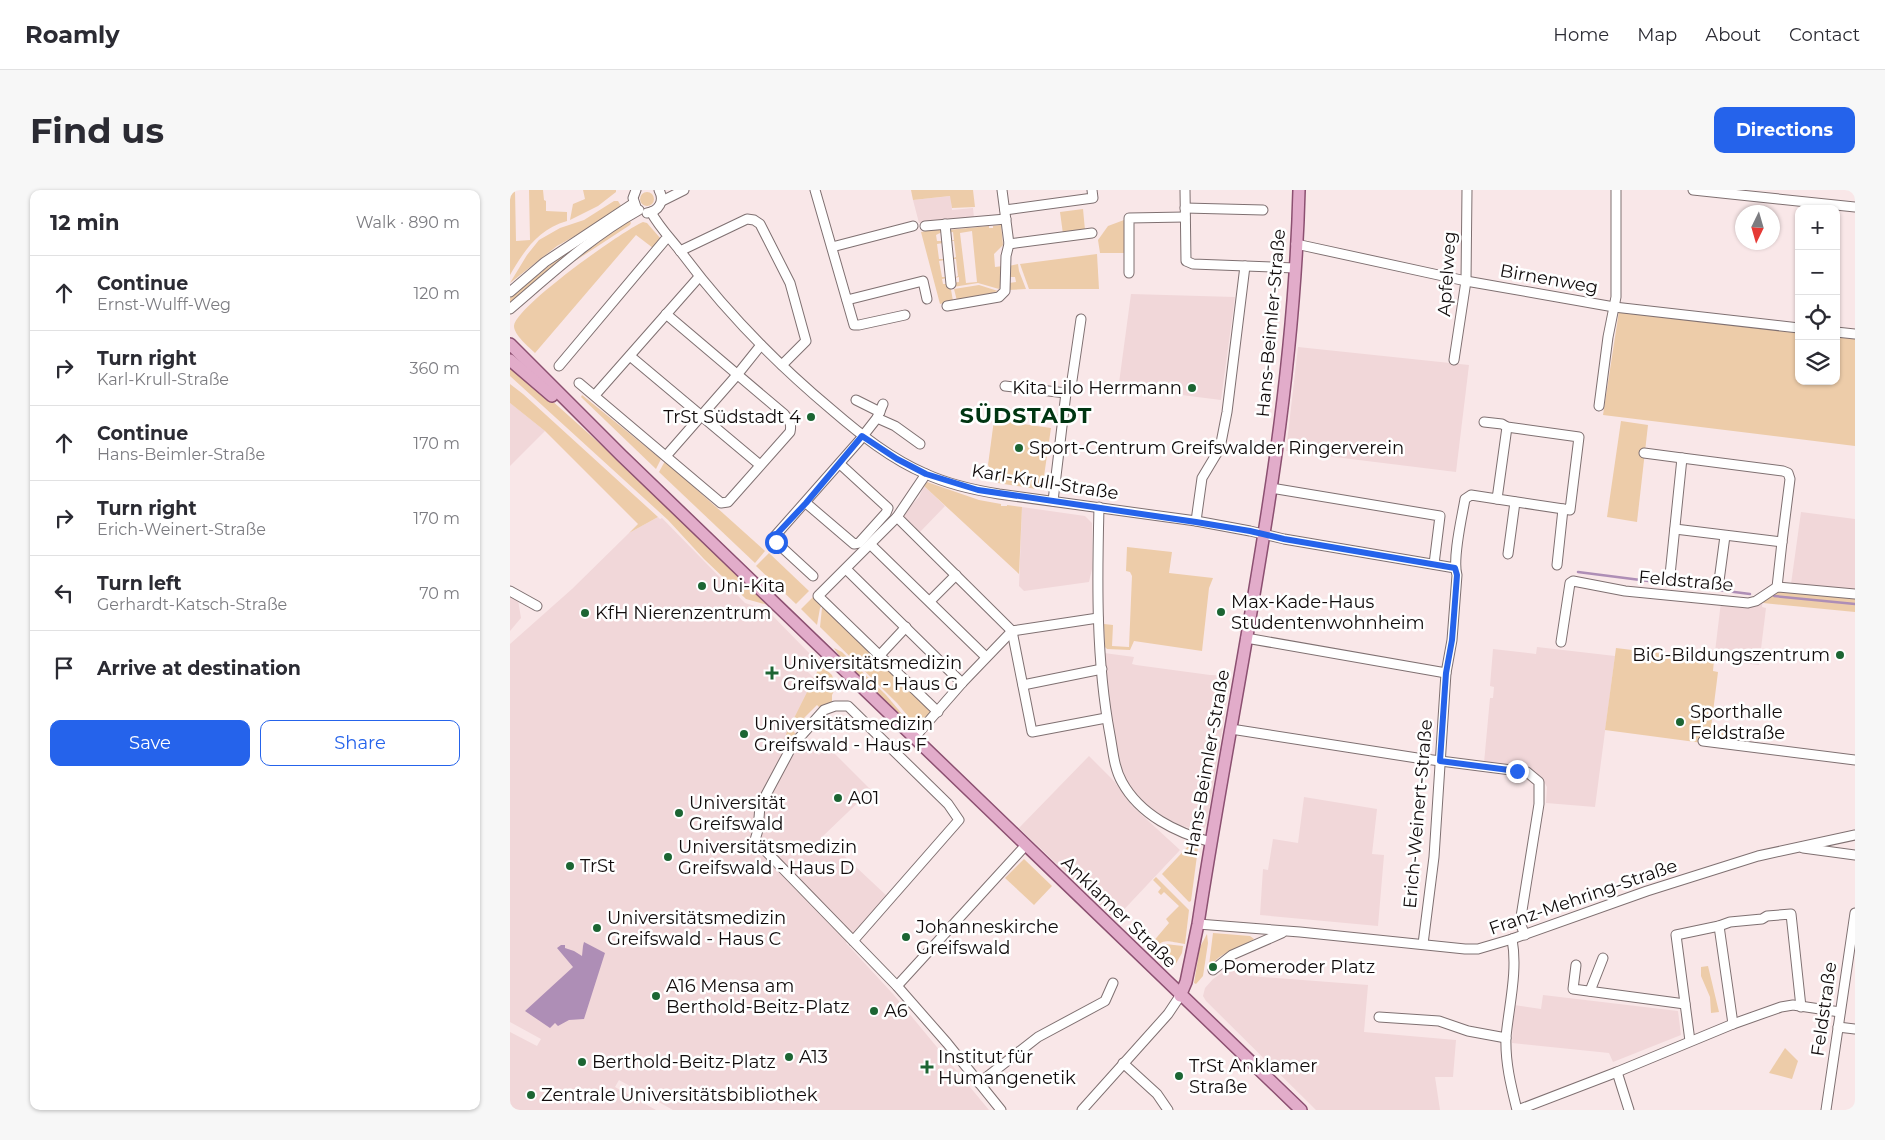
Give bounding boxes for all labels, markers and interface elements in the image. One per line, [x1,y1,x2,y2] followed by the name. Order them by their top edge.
[25,20,120,49] text: Roamly
[1553,24,1609,46] text: Home
[1637,24,1677,46] text: Map
[1705,24,1761,46] text: About
[1789,24,1860,46] text: Contact
[1714,107,1855,153] button: Directions
[30,109,164,152] text: Find us
[1735,205,1780,250] north arrow
[1795,205,1840,385] map controls
[1795,205,1840,250] button: +
[50,210,119,235] text: 12 min
[356,213,460,232] text: Walk · 890 m
[1252,228,1290,418] street label: Hans-Beimler-Straße
[1433,231,1461,317] street label: Apfelweg
[1795,250,1840,295] button: −
[1498,260,1600,298] street label: Birnenweg
[97,272,188,295] text: Continue
[50,279,78,307] icon: ahead
[413,284,460,303] text: 120 m
[97,295,231,314] text: Ernst-Wulff-Weg
[1795,295,1840,340] button: locate
[1795,340,1840,385] button: layers
[97,347,197,370] text: Turn right
[50,354,78,382] icon: right
[409,359,460,378] text: 360 m
[97,370,229,389] text: Karl-Krull-Straße
[1012,377,1182,399] place label: Kita Lilo Herrmann
[1186,382,1198,394] marker: Kita Lilo Herrmann
[960,402,1092,429] district label: SÜDSTADT
[663,406,801,428] place label: TrSt Südstadt 4
[805,411,817,423] marker: TrSt Südstadt 4
[97,422,188,445] text: Continue
[50,429,78,457] icon: ahead
[413,434,460,453] text: 170 m
[1029,437,1404,459] place label: Sport-Centrum Greifswalder Ringerverein
[1013,442,1025,454] marker: Sport-Centrum Greifswalder Ringerverein
[97,445,265,464] text: Hans-Beimler-Straße
[970,460,1120,505] street label: Karl-Krull-Straße
[97,497,197,520] text: Turn right
[50,504,78,532] icon: right
[413,509,460,528] text: 170 m
[97,520,266,539] text: Erich-Weinert-Straße
[765,531,788,554] route start
[1638,566,1734,596] street label: Feldstraße
[97,572,182,595] text: Turn left
[712,575,785,597] place label: Uni-Kita
[50,579,78,607] icon: left
[696,580,708,592] marker: Uni-Kita
[419,584,460,603] text: 70 m
[1231,591,1425,634] place label: Max-Kade-Haus Studentenwohnheim
[97,595,287,614] text: Gerhardt-Katsch-Straße
[595,602,771,624] place label: KfH Nierenzentrum
[1215,606,1227,618] marker: Max-Kade-Haus Studentenwohnheim
[579,607,591,619] marker: KfH Nierenzentrum
[1632,644,1830,666] place label: BiG-Bildungszentrum
[1834,649,1846,661] marker: BiG-Bildungszentrum
[783,652,962,695] place label: Universitätsmedizin Greifswald - Haus G
[50,654,78,682] icon: arrive
[97,657,301,680] text: Arrive at destination
[765,666,779,680] marker: Universitätsmedizin Greifswald - Haus G
[1180,668,1234,858] street label: Hans-Beimler-Straße
[1690,701,1785,744] place label: Sporthalle Feldstraße
[754,713,933,756] place label: Universitätsmedizin Greifswald - Haus F
[1674,716,1686,728] marker: Sporthalle Feldstraße
[1399,718,1437,910] street label: Erich-Weinert-Straße
[50,720,250,766] button: Save
[260,720,460,766] button: Share
[738,728,750,740] marker: Universitätsmedizin Greifswald - Haus F
[1506,760,1529,783] route end
[848,787,879,809] place label: A01
[689,792,786,835] place label: Universität Greifswald
[832,792,844,804] marker: A01
[673,807,685,819] marker: Universität Greifswald
[678,836,857,879] place label: Universitätsmedizin Greifswald - Haus D
[662,851,674,863] marker: Universitätsmedizin Greifswald - Haus D
[1057,851,1181,973] street label: Anklamer Straße
[1486,854,1680,940] street label: Franz-Mehring-Straße
[580,855,615,877] place label: TrSt
[564,860,576,872] marker: TrSt
[607,907,786,950] place label: Universitätsmedizin Greifswald - Haus C
[915,916,1059,959] place label: Johanneskirche Greifswald
[591,922,603,934] marker: Universitätsmedizin Greifswald - Haus C
[900,931,912,943] marker: Johanneskirche Greifswald
[1223,956,1375,978] place label: Pomeroder Platz
[1806,960,1842,1058] street label: Feldstraße
[1207,961,1219,973] marker: Pomeroder Platz
[666,975,850,1018] place label: A16 Mensa am Berthold-Beitz-Platz
[650,990,662,1002] marker: A16 Mensa am Berthold-Beitz-Platz
[884,1000,908,1022] place label: A6
[868,1005,880,1017] marker: A6
[799,1046,828,1068] place label: A13
[938,1046,1076,1089] place label: Institut für Humangenetik
[592,1051,776,1073] place label: Berthold-Beitz-Platz
[783,1051,795,1063] marker: A13
[1189,1055,1318,1098] place label: TrSt Anklamer Straße
[576,1056,588,1068] marker: Berthold-Beitz-Platz
[920,1060,934,1074] marker: Institut für Humangenetik
[1173,1070,1185,1082] marker: TrSt Anklamer Straße
[541,1084,818,1106] place label: Zentrale Universitätsbibliothek
[525,1089,537,1101] marker: Zentrale Universitätsbibliothek

